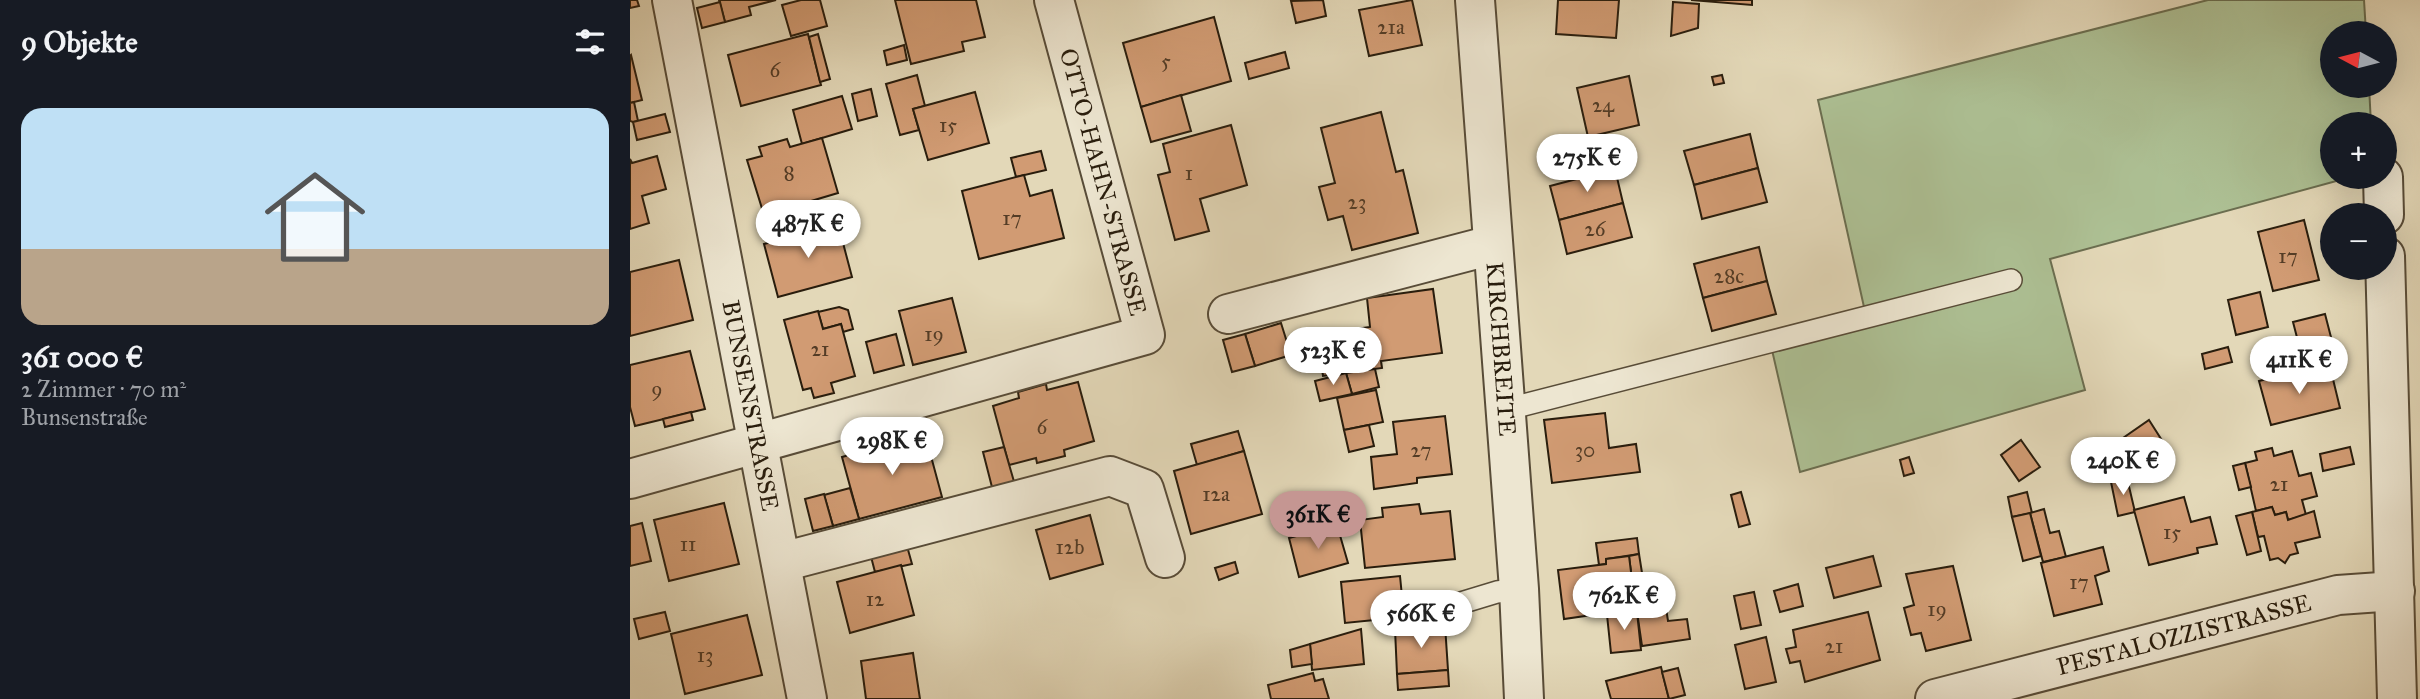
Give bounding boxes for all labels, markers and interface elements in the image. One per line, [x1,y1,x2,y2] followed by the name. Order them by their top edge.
[1377,14,1405,40] house number: 21a
[2320,21,2398,98] north arrow
[2320,21,2397,280] map controls
[571,23,609,61] icon: filters
[21,24,138,60] text: 9 Objekte
[1053,45,1153,319] street label: OTTO-HAHN-STRASSE
[1161,48,1171,74] house number: 5
[770,57,782,83] house number: 6
[1592,92,1615,118] house number: 24
[939,112,957,138] house number: 15
[2320,112,2397,189] button: +
[1530,134,1644,194] pin: 275K €
[1553,143,1621,171] text: 275K €
[252,154,378,280] icon: home
[783,160,795,186] house number: 8
[1185,160,1193,186] house number: 1
[1348,189,1366,215] house number: 23
[751,201,865,260] pin: 487K €
[2320,203,2397,280] button: −
[1002,205,1022,231] house number: 17
[772,209,844,237] text: 487K €
[1584,216,1607,242] house number: 26
[2278,243,2298,269] house number: 17
[1480,261,1523,437] street label: KIRCHBREITE
[1714,263,1744,289] house number: 28c
[715,298,785,513] street label: BUNSENSTRASSE
[924,321,944,347] house number: 19
[1276,328,1390,387] pin: 523K €
[811,336,829,362] house number: 21
[1300,336,1366,364] text: 523K €
[2242,336,2356,396] pin: 411K €
[21,339,144,375] text: 361 000 €
[2266,345,2332,373] text: 411K €
[21,375,186,403] text: 2 Zimmer · 70 m²
[651,376,663,402] house number: 9
[21,403,148,431] text: Bunsenstraße
[1037,414,1049,440] house number: 6
[835,418,949,477] pin: 298K €
[856,426,928,454] text: 298K €
[1411,437,1432,463] house number: 27
[1575,437,1595,463] house number: 30
[2066,438,2180,497] pin: 240K €
[2087,446,2159,474] text: 240K €
[2270,471,2288,497] house number: 21
[1202,481,1230,507] house number: 12a
[1261,491,1375,551] pin: 361K €
[1285,500,1351,528] text: 361K €
[2163,519,2181,545] house number: 15
[680,531,696,557] house number: 11
[1056,534,1084,560] house number: 12b
[2069,569,2089,595] house number: 17
[1567,572,1681,632] pin: 762K €
[1589,581,1659,609] text: 762K €
[866,586,885,612] house number: 12
[2054,588,2314,682] street label: PESTALOZZISTRASSE
[1364,590,1478,650] pin: 566K €
[1927,596,1947,622] house number: 19
[1386,599,1456,627] text: 566K €
[1825,633,1843,659] house number: 21
[697,642,713,668] house number: 13

